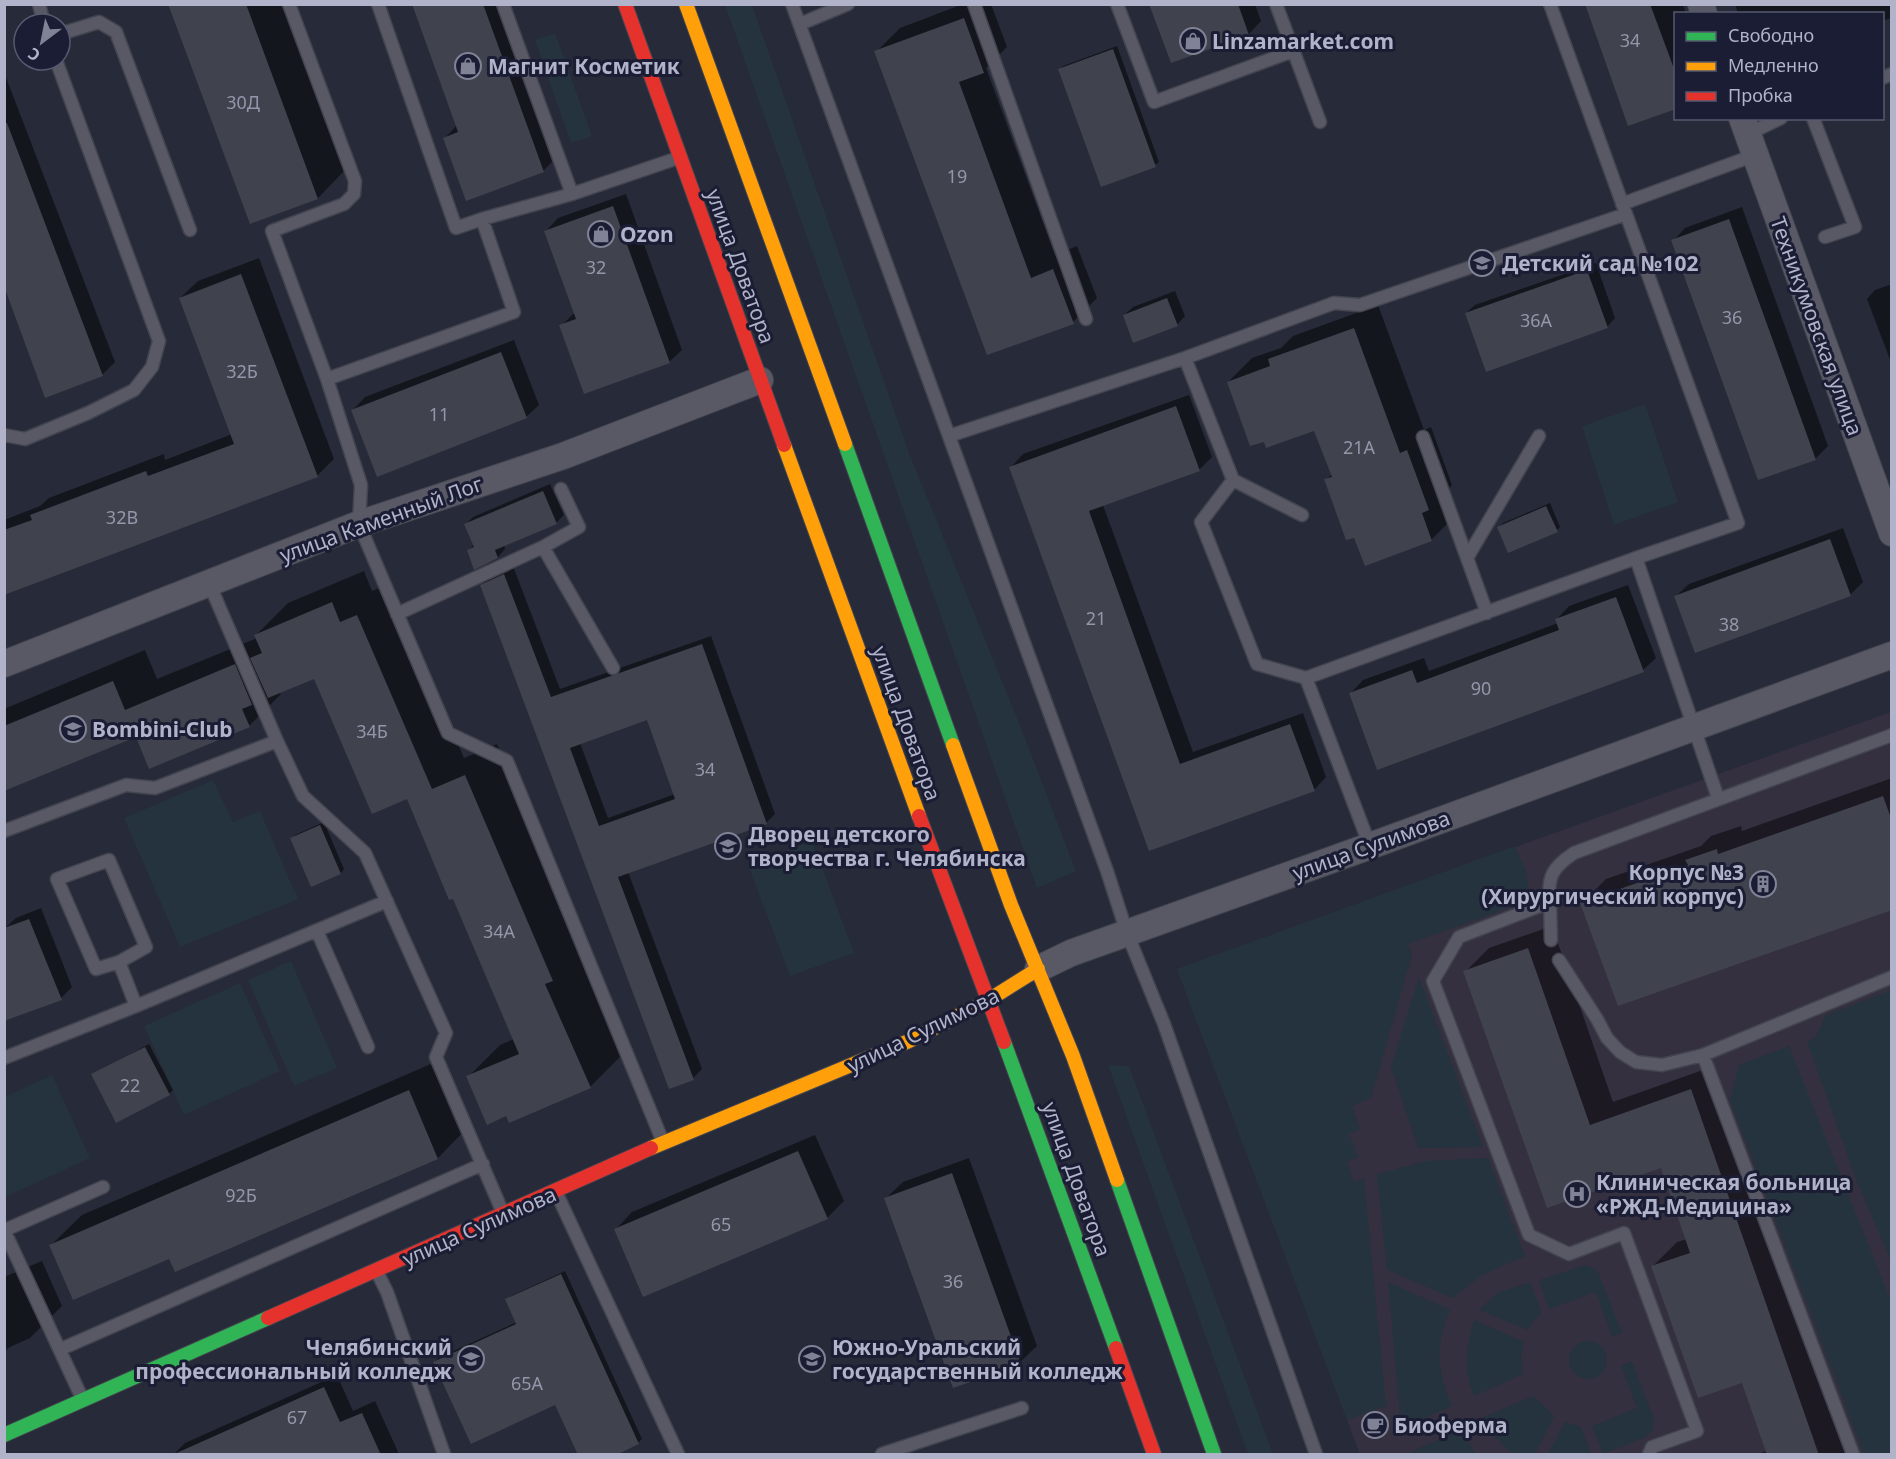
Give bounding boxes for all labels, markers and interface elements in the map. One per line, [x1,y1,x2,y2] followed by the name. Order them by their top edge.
[12,12,72,72] north arrow
[1674,12,1884,120] legend
[1728,23,1814,47] text: Свободно
[1178,26,1208,56] shop icon: Linzamarket.com
[1212,27,1394,55] place label: Linzamarket.com
[1620,28,1640,52] house number: 34
[24,43,44,67] text: С
[453,51,483,81] shop icon: Магнит Косметик
[488,52,680,80] place label: Магнит Косметик
[1728,53,1819,77] text: Медленно
[1728,83,1793,107] text: Пробка
[226,90,260,114] house number: 30Д
[947,164,967,188] house number: 19
[700,185,782,347] street label: улица Доватора
[1764,213,1870,439] street label: Техникумовская улица
[586,219,616,249] shop icon: Ozon
[620,220,674,248] place label: Ozon
[1467,248,1497,278] school or university icon: Детский сад №102
[1502,249,1698,277] place label: Детский сад №102
[586,255,606,279] house number: 32
[1722,305,1742,329] house number: 36
[1520,308,1553,332] house number: 36А
[226,359,258,383] house number: 32Б
[429,402,449,426] house number: 11
[1343,435,1376,459] house number: 21А
[276,469,486,569] street label: улица Каменный Лог
[106,505,138,529] house number: 32В
[1086,606,1106,630] house number: 21
[1719,612,1739,636] house number: 38
[866,642,948,804] street label: улица Доватора
[1471,676,1491,700] house number: 90
[58,714,88,744] school or university icon: Bombini-Club
[92,715,232,743] place label: Bombini-Club
[356,719,388,743] house number: 34Б
[695,757,715,781] house number: 34
[1288,804,1454,886] street label: улица Сулимова
[748,820,1026,872] place label: Дворец детского творчества г. Челябинска
[713,831,743,861] school or university icon: Дворец детского творчества г. Челябинска
[1481,858,1744,910] place label: Корпус №3 (Хирургический корпус)
[1748,869,1778,899] building icon: Корпус №3 (Хирургический корпус)
[483,919,516,943] house number: 34А
[842,981,1004,1079] street label: улица Сулимова
[120,1073,140,1097] house number: 22
[1036,1098,1118,1260] street label: улица Доватора
[1596,1168,1851,1220] place label: Клиническая больница «РЖД-Медицина»
[1562,1179,1592,1209] hospital icon: Клиническая больница «РЖД-Медицина»
[398,1180,560,1272] street label: улица Сулимова
[225,1183,257,1207] house number: 92Б
[711,1212,731,1236] house number: 65
[943,1269,963,1293] house number: 36
[135,1333,453,1385] place label: Челябинский профессиональный колледж
[832,1333,1124,1385] place label: Южно-Уральский государственный колледж
[456,1344,486,1374] school or university icon: Челябинский профессиональный колледж
[797,1344,827,1374] school or university icon: Южно-Уральский государственный колледж
[511,1371,544,1395] house number: 65А
[287,1405,307,1429] house number: 67
[1360,1410,1390,1440] cafe icon: Биоферма
[1394,1411,1508,1439] place label: Биоферма

